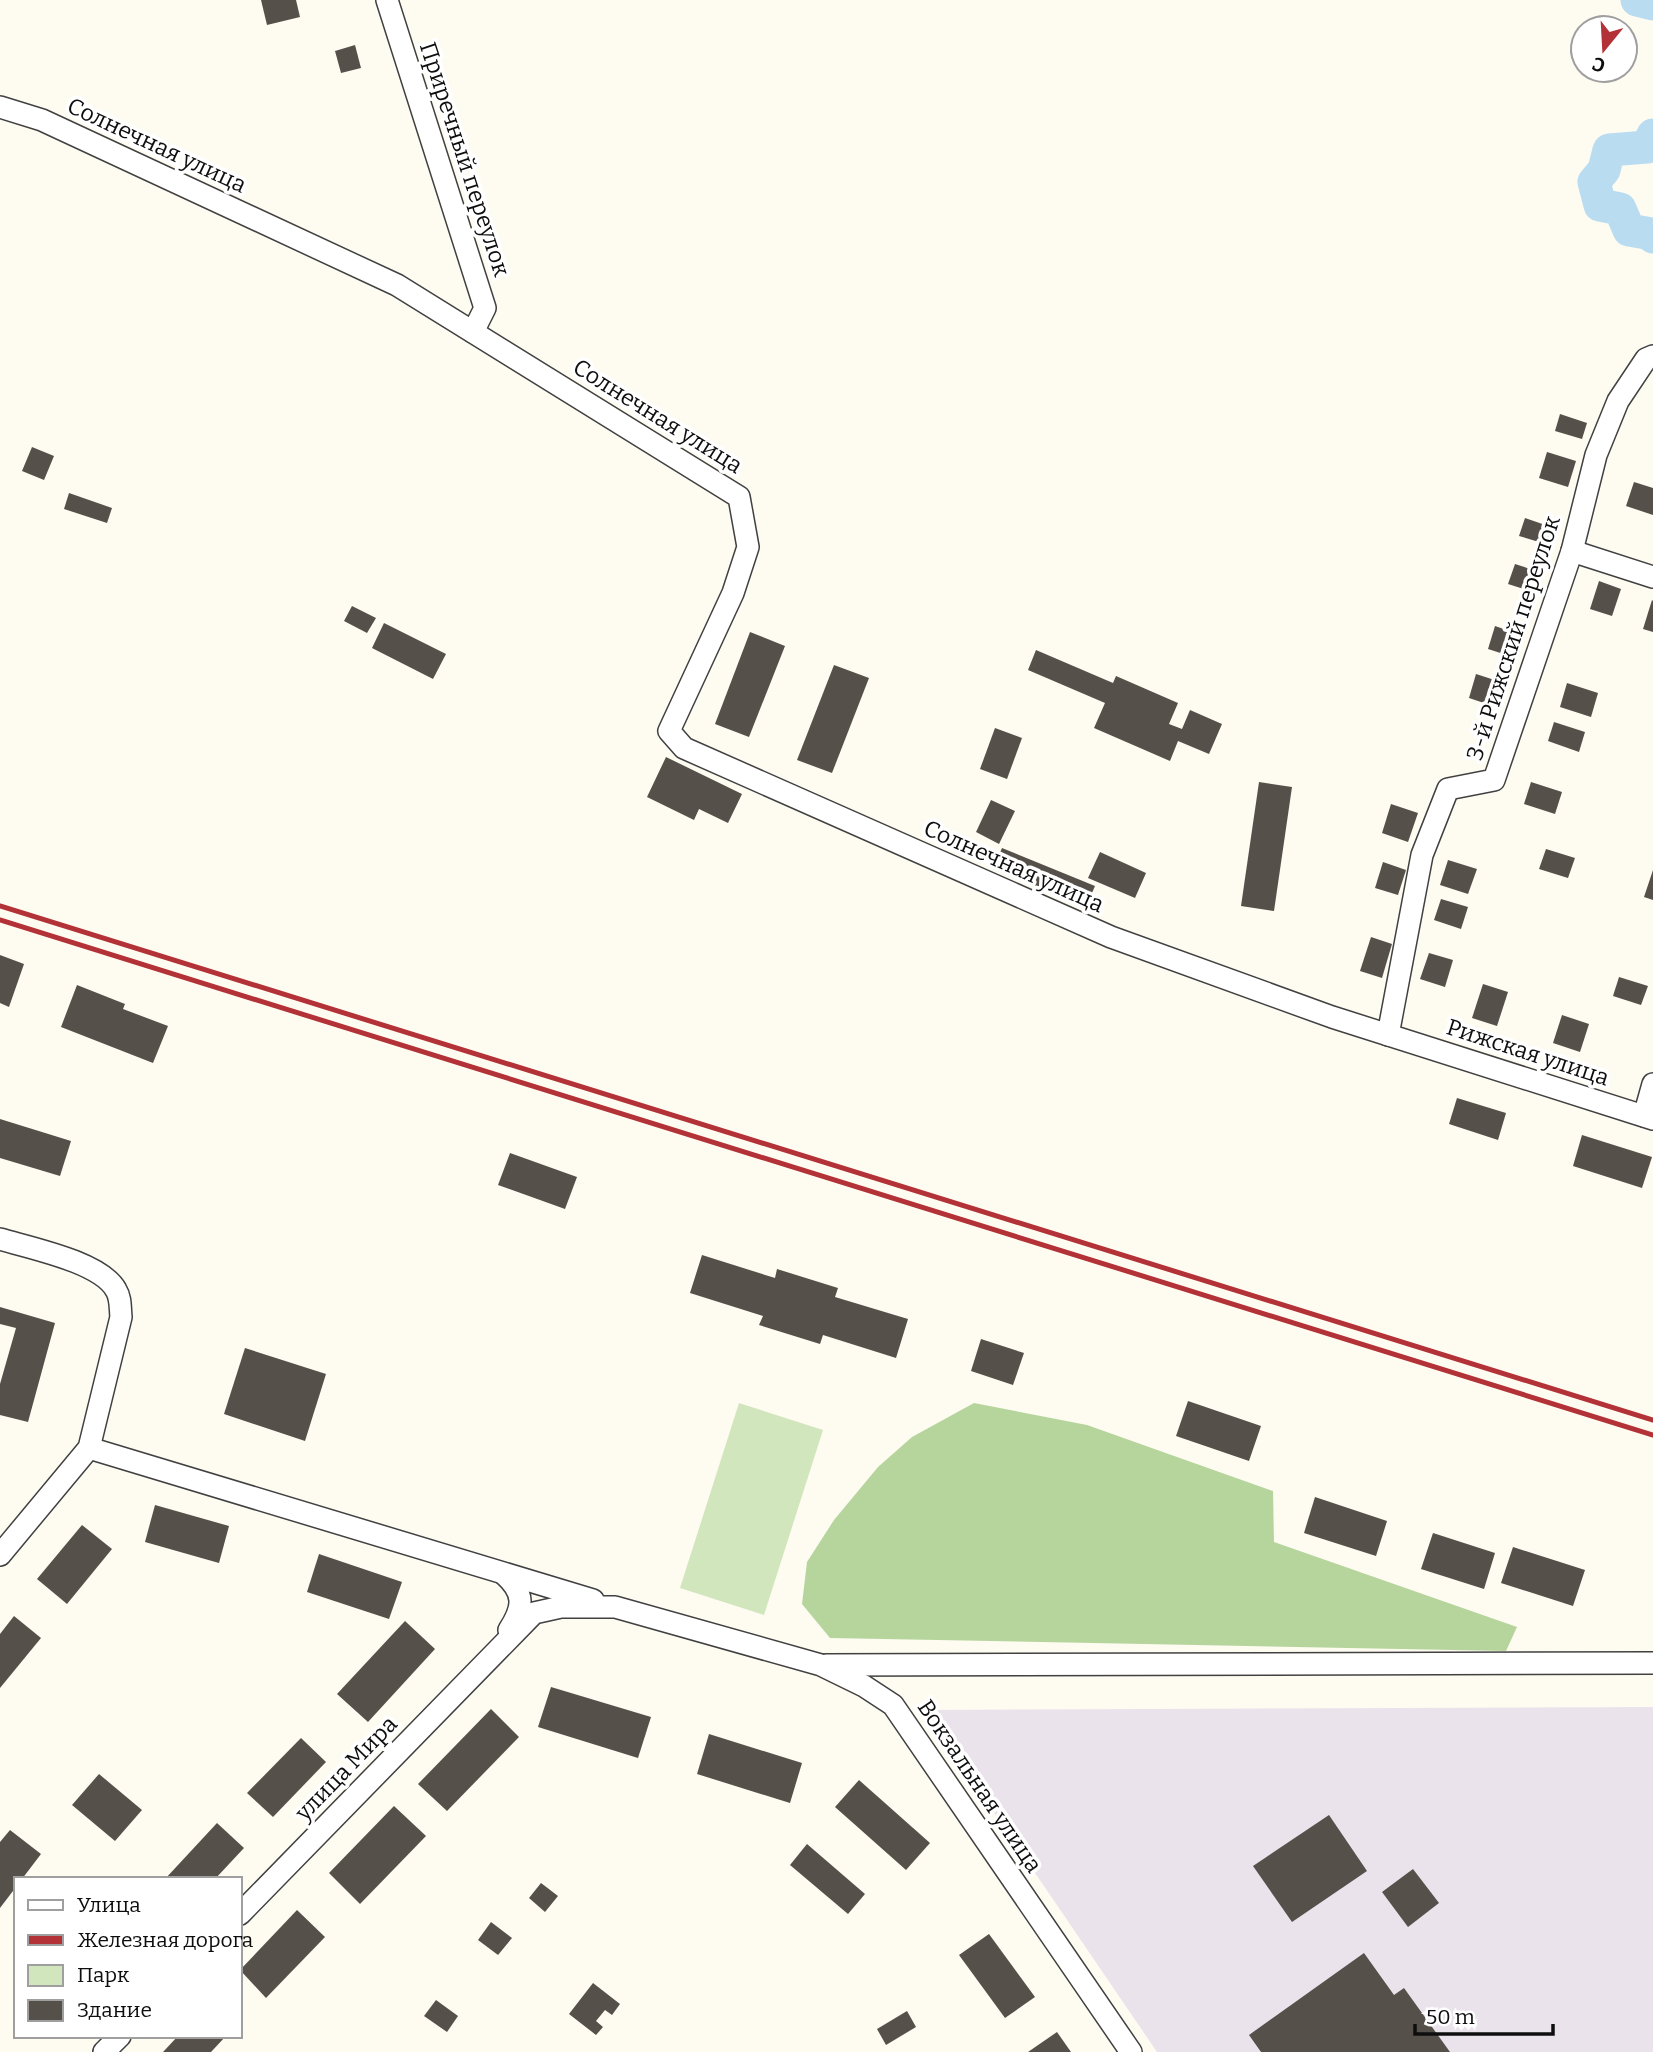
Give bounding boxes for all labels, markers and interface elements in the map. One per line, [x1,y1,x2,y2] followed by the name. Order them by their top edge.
[1569,14,1639,84] north arrow
[414,38,516,280] street label: Приречный переулок
[1590,52,1608,77] text: С
[63,91,251,199] street label: Солнечная улица
[568,353,748,480] street label: Солнечная улица
[1460,512,1566,764] street label: 3-й Рижский переулок
[919,814,1109,918] street label: Солнечная улица
[1443,1013,1613,1092] street label: Рижская улица
[912,1694,1048,1878] street label: Вокзальная улица
[289,1710,403,1827] street label: улица Мира
[14,1877,242,2038] legend
[77,1892,141,1918] text: Улица
[77,1927,254,1953] text: Железная дорога
[77,1962,130,1988] text: Парк
[1415,1993,1553,2037] scale bar
[77,1997,152,2023] text: Здание
[1426,2004,1475,2030] text: 50 m

